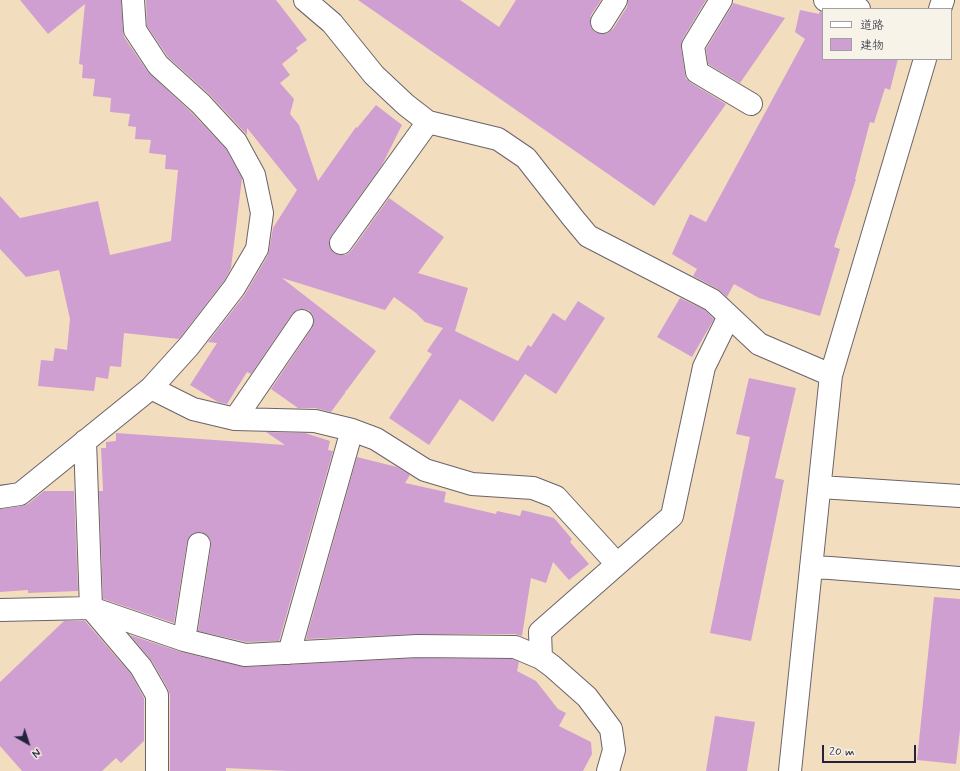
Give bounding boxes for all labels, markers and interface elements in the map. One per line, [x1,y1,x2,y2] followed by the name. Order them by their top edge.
[822,8,952,60] legend
[860,18,884,34] text: 道路
[860,38,884,54] text: 建物
[8,723,48,763] north arrow
[824,737,918,763] scale bar
[829,744,855,760] text: 20 m
[28,745,43,760] text: N

